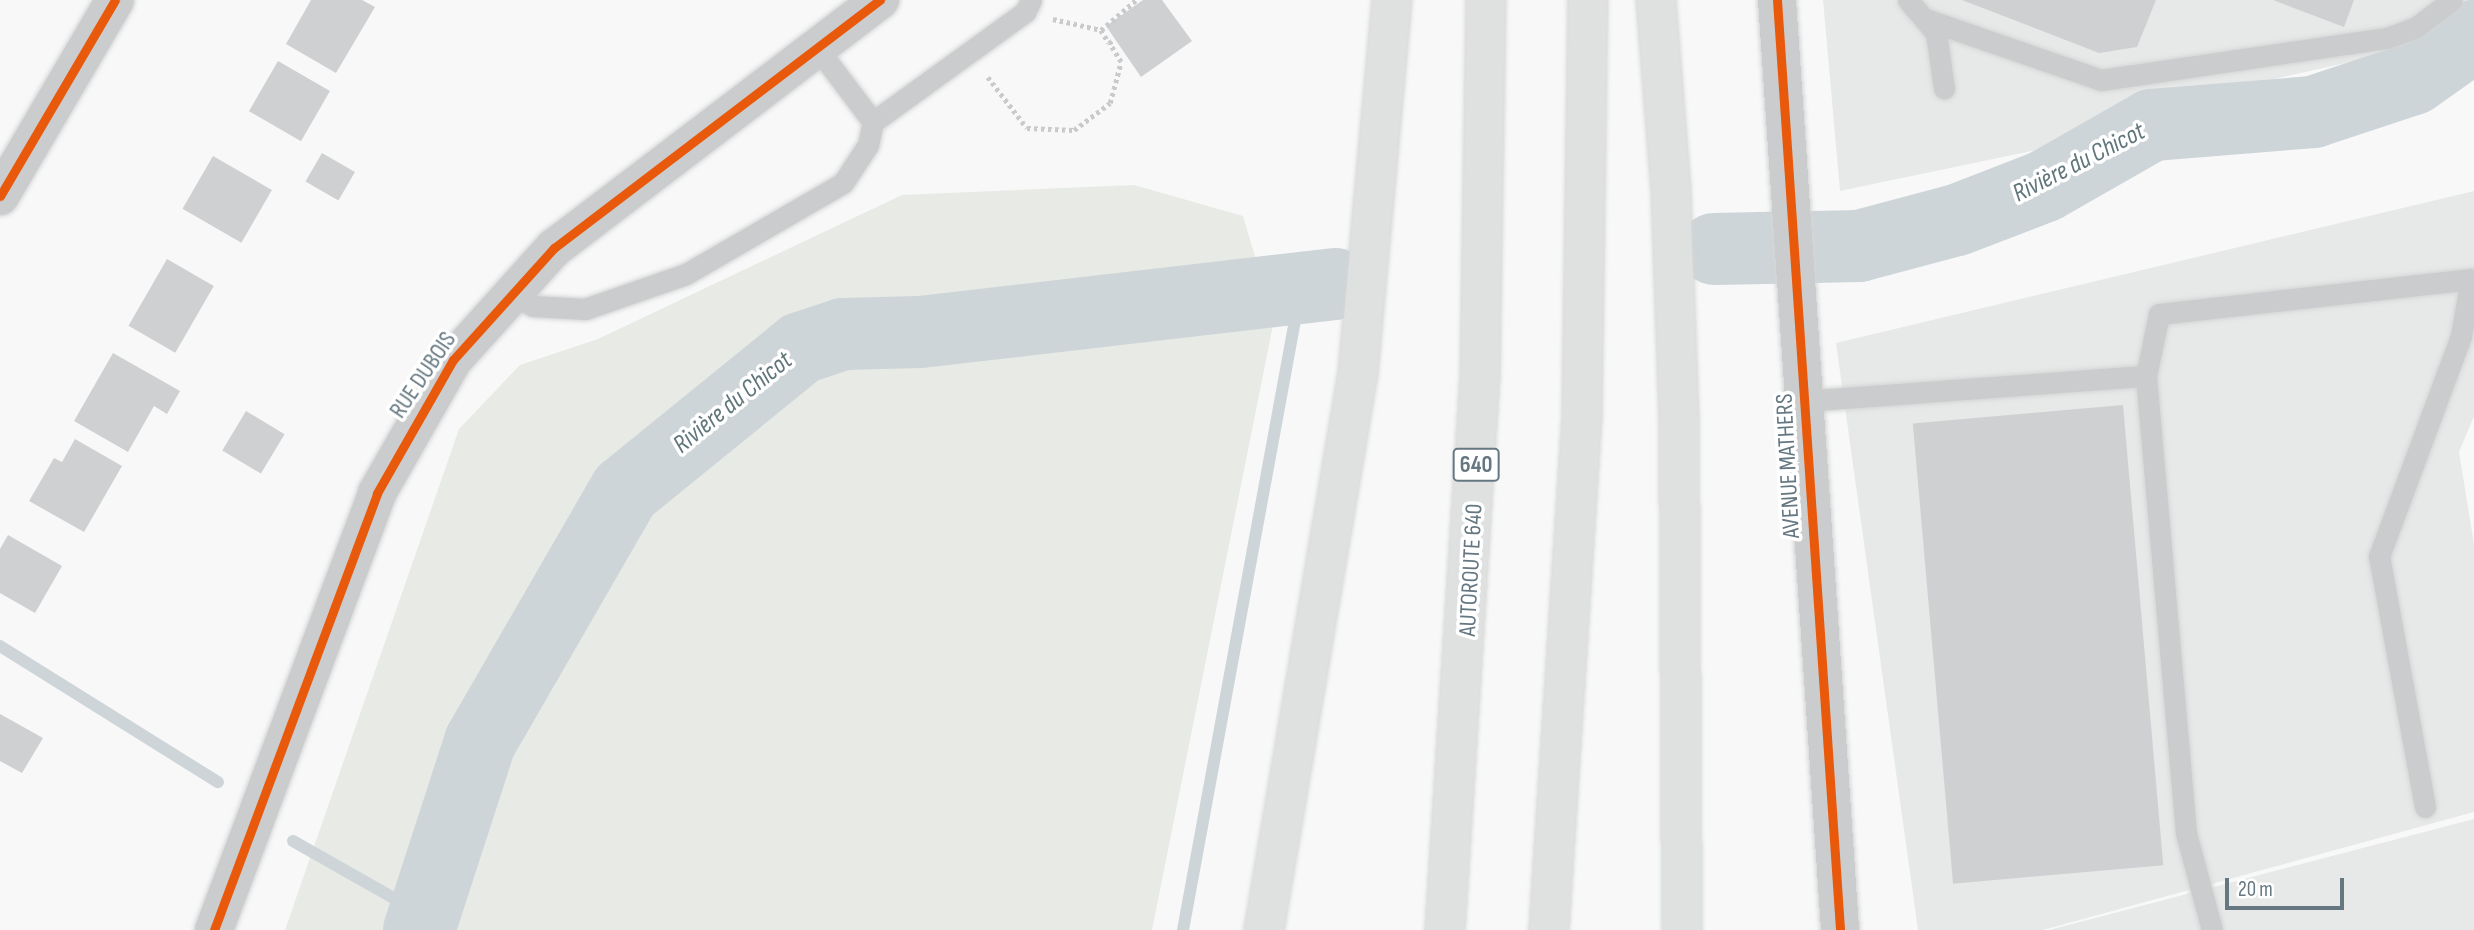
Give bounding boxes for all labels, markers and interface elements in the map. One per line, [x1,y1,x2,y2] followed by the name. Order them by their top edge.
[2008,116,2150,210] water label: Rivière du Chicot
[384,326,462,424] street label: RUE DUBOIS
[667,345,799,461] water label: Rivière du Chicot
[1770,393,1806,539] street label: AVENUE MATHERS
[1452,446,1500,485] road number: 640
[1453,503,1489,637] street label: AUTOROUTE 640
[2229,864,2348,908] scale bar
[2238,877,2273,902] text: 20 m

